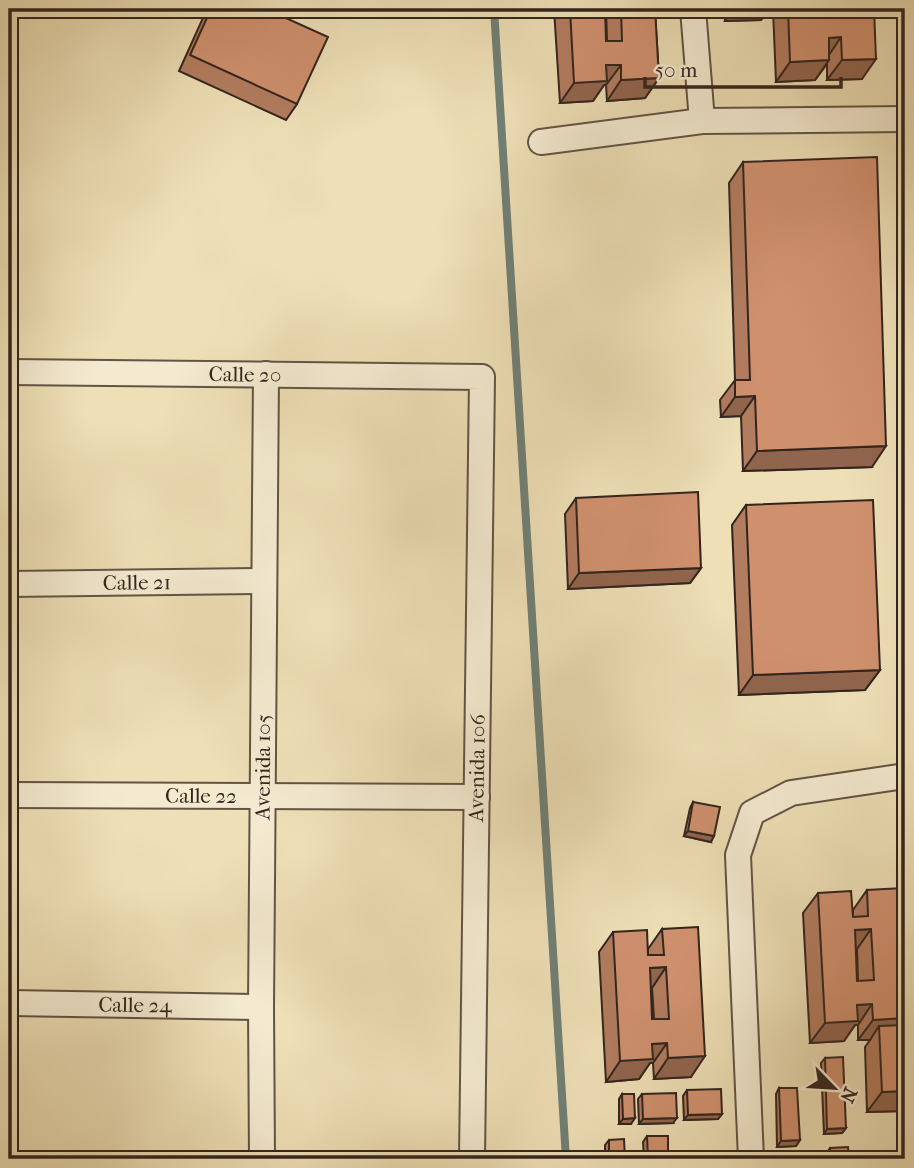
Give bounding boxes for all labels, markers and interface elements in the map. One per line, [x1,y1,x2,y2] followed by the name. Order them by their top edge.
[645,46,841,90] scale bar
[655,58,698,82] text: 50 m
[209,362,281,387] street label: Calle 20
[103,570,171,595] street label: Calle 21
[464,713,490,823] street label: Avenida 106
[250,714,275,821] street label: Avenida 105
[165,784,237,808] street label: Calle 22
[98,992,172,1018] street label: Calle 24
[799,1052,869,1122] north arrow
[835,1084,862,1106] text: N

